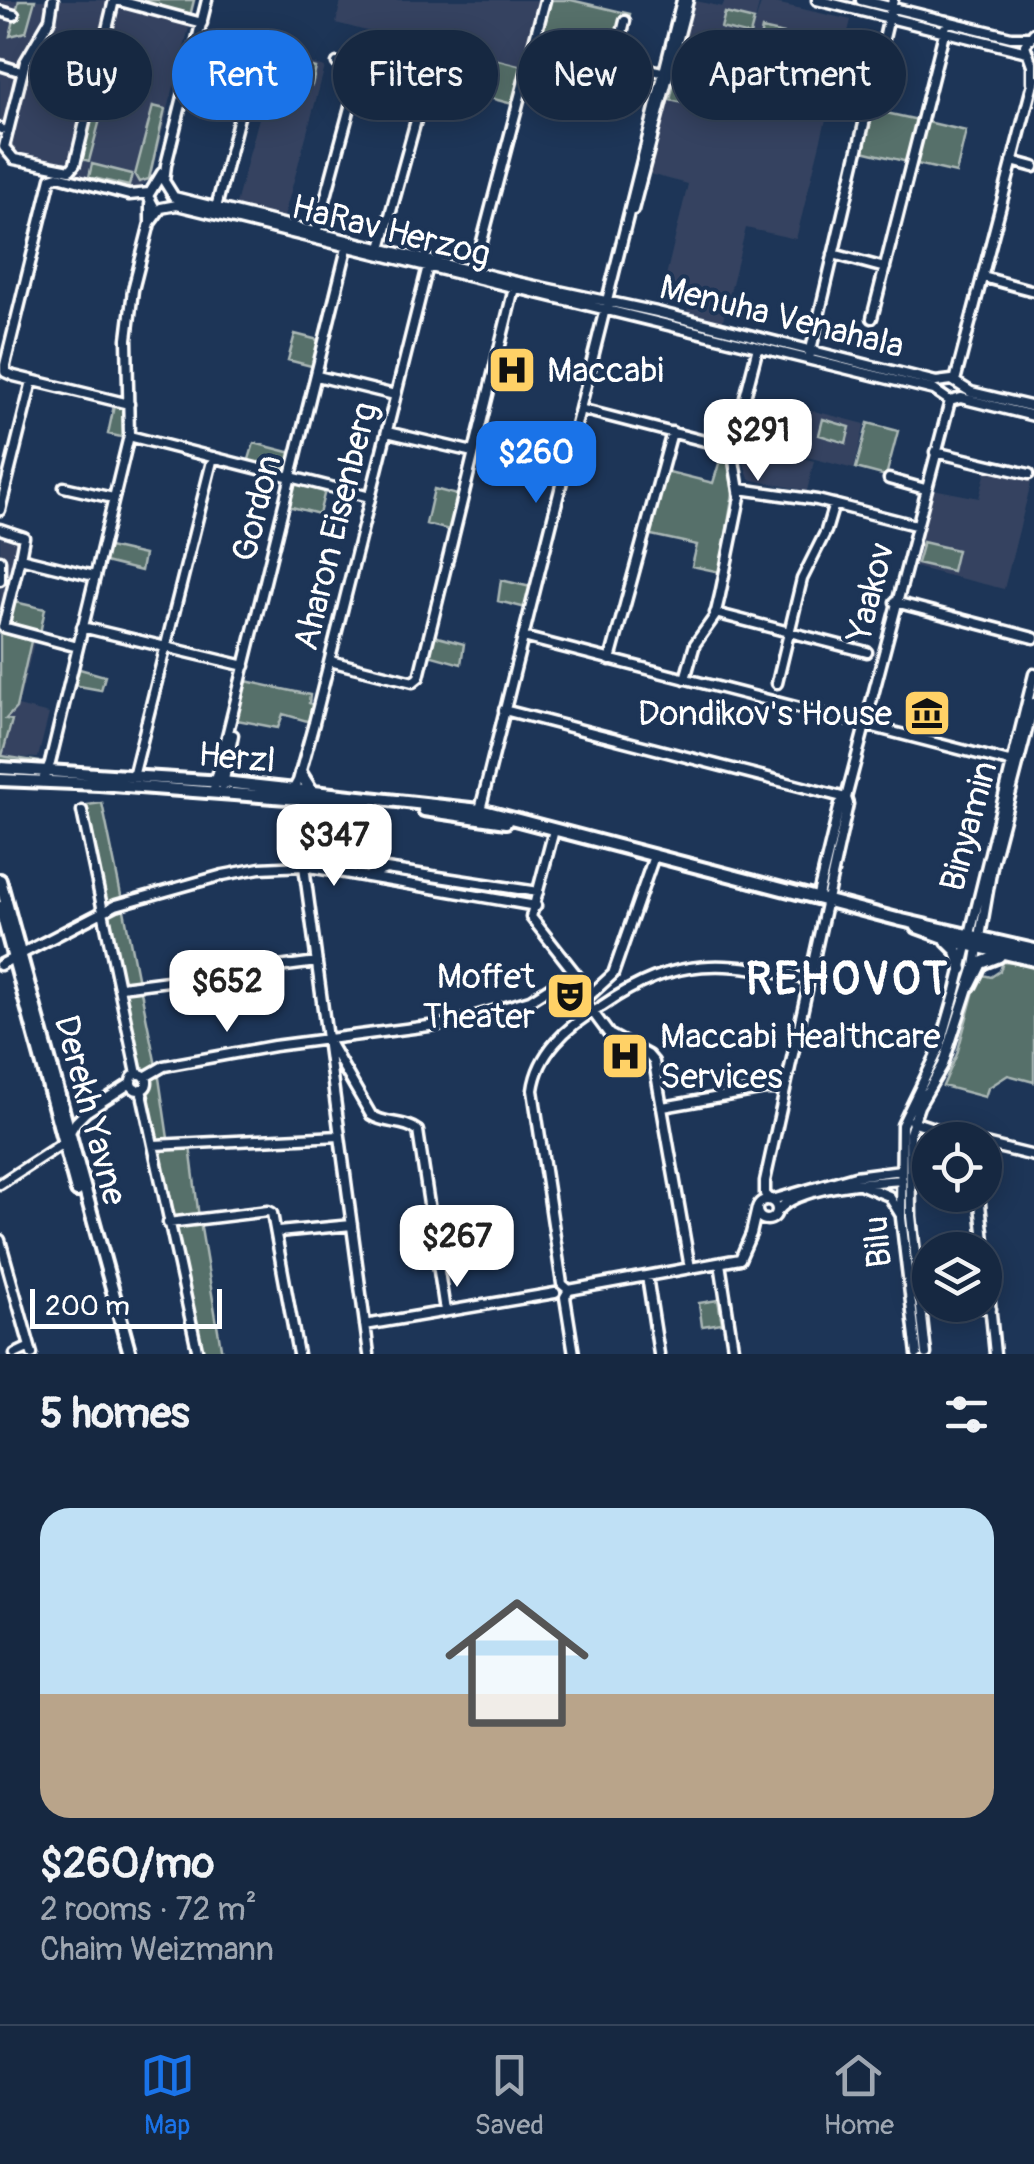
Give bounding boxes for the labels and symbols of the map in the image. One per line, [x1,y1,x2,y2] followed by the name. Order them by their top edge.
[287,185,495,277] street label: HaRav Herzog
[655,265,909,369] street label: Menuha Venahala
[486,344,538,396] hospital icon: Maccabi
[547,349,664,393] place label: Maccabi
[284,398,388,655] street label: Aharon Eisenberg
[699,399,817,484] pin: $291
[477,421,595,506] pin: $260
[222,450,291,566] street label: Gordon
[837,538,904,647] street label: Yaakov
[901,687,953,739] museum icon: Dondikov's House
[638,692,892,736] place label: Dondikov's House
[197,733,277,783] street label: Herzl
[931,756,1007,896] street label: Binyamin
[275,804,393,889] pin: $347
[168,950,286,1035] pin: $652
[746,952,950,1008] district label: REHOVOT
[423,955,536,1039] place label: Moffet Theater
[544,970,596,1022] theatre icon: Moffet Theater
[44,1010,137,1210] street label: Derekh Yavne
[660,1015,941,1099] place label: Maccabi Healthcare Services
[599,1030,651,1082] hospital icon: Maccabi Healthcare Services
[398,1205,516,1290] pin: $267
[854,1214,902,1270] street label: Bilu
[30,1284,222,1328] scale bar

